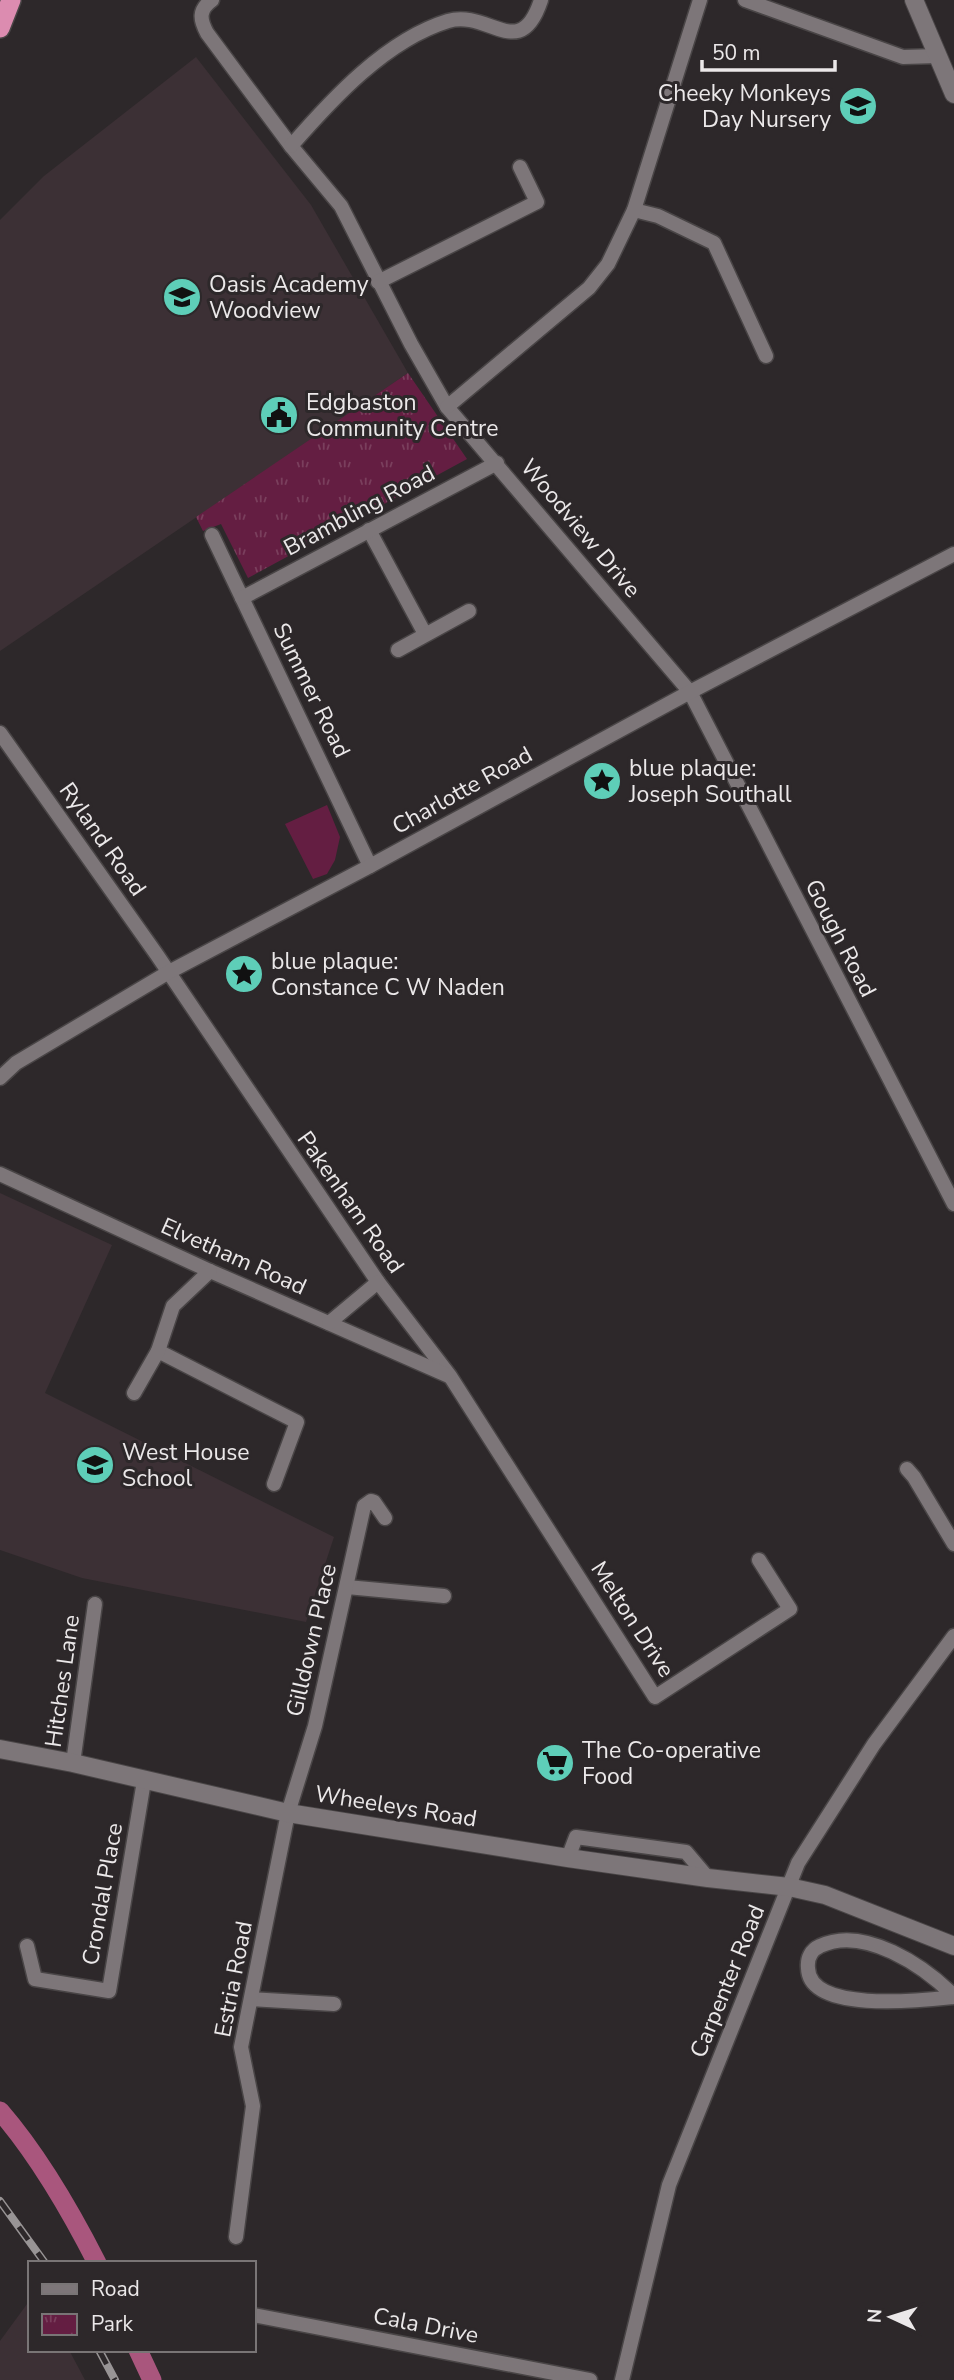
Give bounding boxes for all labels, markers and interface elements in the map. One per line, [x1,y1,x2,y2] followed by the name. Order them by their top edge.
[702,28,835,72] scale bar
[712,39,761,67] text: 50 m
[658,78,831,135] place label: Cheeky Monkeys Day Nursery
[837,85,879,127] school or university icon: Cheeky Monkeys Day Nursery
[209,269,369,326] place label: Oasis Academy Woodview
[161,276,203,318] school or university icon: Oasis Academy Woodview
[306,387,498,444] place label: Edgbaston Community Centre
[258,394,300,436] public building icon: Edgbaston Community Centre
[513,452,648,604] street label: Woodview Drive
[278,458,440,563] street label: Brambling Road
[266,618,358,763] street label: Summer Road
[387,739,538,842] street label: Charlotte Road
[628,753,792,810] place label: blue plaque: Joseph Southall
[581,760,623,802] place icon: blue plaque: Joseph Southall
[52,776,153,902] street label: Ryland Road
[798,874,884,1002] street label: Gough Road
[271,946,505,1003] place label: blue plaque: Constance C W Naden
[223,953,265,995] place icon: blue plaque: Constance C W Naden
[290,1125,411,1280] street label: Pakenham Road
[156,1211,311,1302] street label: Elvetham Road
[122,1437,250,1494] place label: West House School
[74,1444,116,1486] school or university icon: West House School
[583,1555,682,1683] street label: Melton Drive
[279,1561,344,1720] street label: Gilldown Place
[38,1613,87,1749] street label: Hitches Lane
[582,1735,761,1792] place label: The Co-operative Food
[534,1742,576,1784] supermarket icon: The Co-operative Food
[313,1778,479,1835] street label: Wheeleys Road
[75,1821,130,1968] street label: Crondal Place
[683,1900,772,2062] street label: Carpenter Road
[207,1919,260,2040] street label: Estria Road
[28,2261,256,2352] legend
[91,2275,140,2303] text: Road
[856,2282,926,2352] north arrow
[371,2300,481,2351] street label: Cala Drive
[862,2308,889,2324] text: N
[91,2310,133,2338] text: Park

